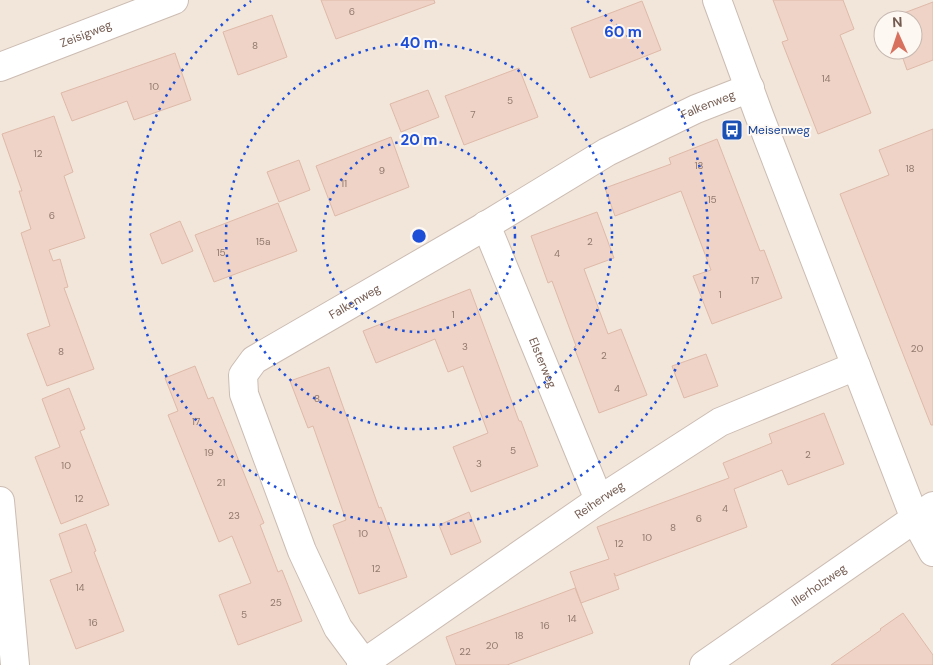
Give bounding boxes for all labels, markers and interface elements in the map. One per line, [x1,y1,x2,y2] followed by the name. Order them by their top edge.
[349,5,355,18] house number: 6
[873,10,923,60] north arrow
[892,13,903,31] text: N
[58,17,114,51] street label: Zeisigweg
[604,22,642,42] text: 60 m
[400,33,438,53] text: 40 m
[252,39,258,52] house number: 8
[821,72,831,85] house number: 14
[149,80,159,93] house number: 10
[678,86,738,123] street label: Falkenweg
[507,94,513,107] house number: 5
[470,108,476,121] house number: 7
[720,118,744,142] bus stop icon: Meisenweg
[748,122,810,138] place label: Meisenweg
[401,130,437,150] text: 20 m
[34,147,43,160] house number: 12
[694,159,704,172] house number: 13
[905,162,915,175] house number: 18
[379,164,385,177] house number: 9
[341,177,347,190] house number: 11
[707,193,717,206] house number: 15
[49,209,55,222] house number: 6
[410,227,428,245] centre of rings
[256,235,270,248] house number: 15a
[587,235,593,248] house number: 2
[216,246,226,259] house number: 15
[554,247,560,260] house number: 4
[751,274,759,287] house number: 17
[326,280,384,323] street label: Falkenweg
[718,288,722,301] house number: 1
[451,308,455,321] house number: 1
[525,335,560,391] street label: Elsterweg
[462,340,468,353] house number: 3
[911,342,923,355] house number: 20
[58,345,64,358] house number: 8
[601,349,607,362] house number: 2
[614,382,620,395] house number: 4
[314,392,320,405] house number: 8
[192,415,200,428] house number: 17
[510,444,516,457] house number: 5
[204,446,214,459] house number: 19
[805,448,811,461] house number: 2
[476,457,482,470] house number: 3
[61,459,71,472] house number: 10
[217,476,225,489] house number: 21
[571,477,628,523] street label: Reiherweg
[75,492,84,505] house number: 12
[722,502,728,515] house number: 4
[228,509,240,522] house number: 23
[696,512,702,525] house number: 6
[670,521,676,534] house number: 8
[358,527,368,540] house number: 10
[642,531,652,544] house number: 10
[615,537,624,550] house number: 12
[788,560,850,610] street label: Illerholzweg
[372,562,381,575] house number: 12
[75,581,85,594] house number: 14
[270,596,282,609] house number: 25
[241,608,247,621] house number: 5
[567,612,577,625] house number: 14
[88,616,98,629] house number: 16
[540,619,550,632] house number: 16
[514,629,524,642] house number: 18
[486,639,498,652] house number: 20
[459,645,471,658] house number: 22

